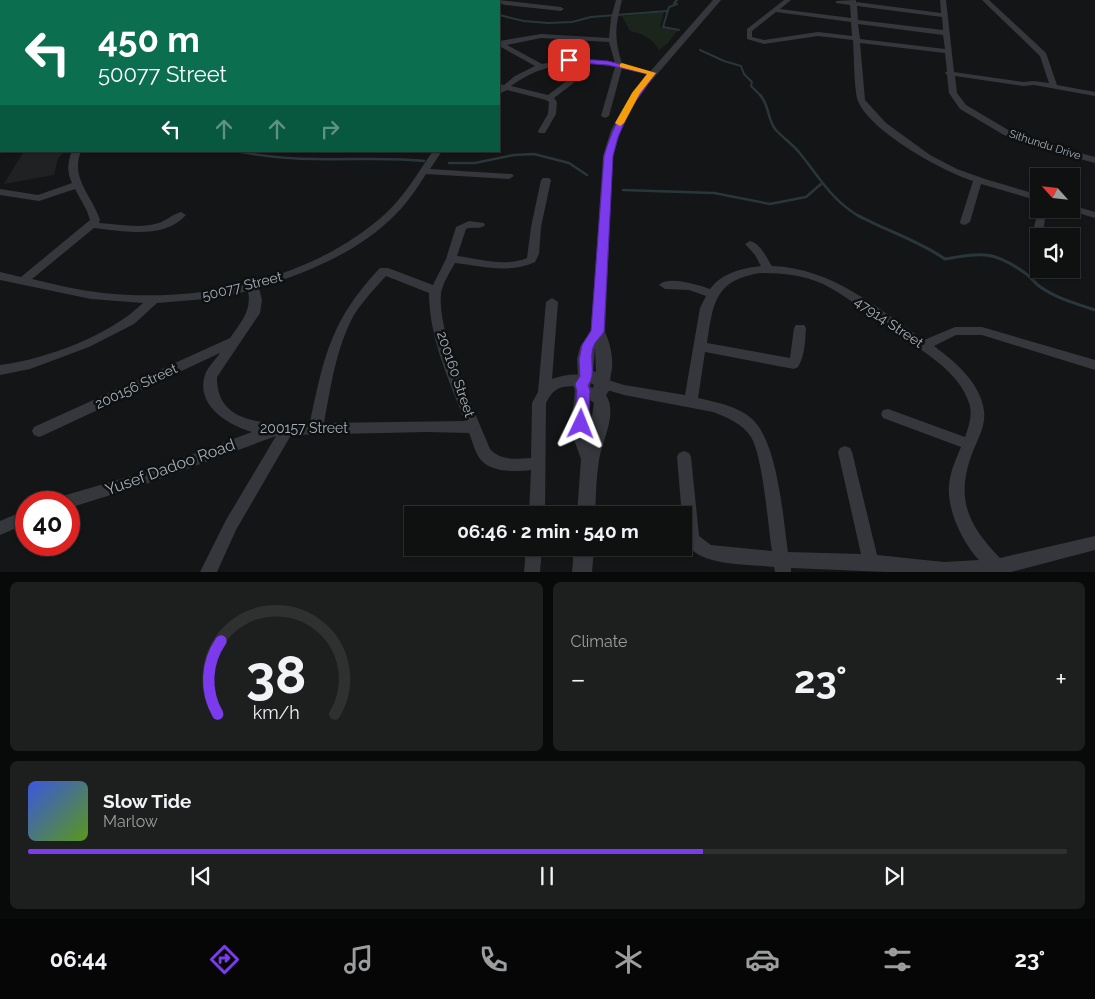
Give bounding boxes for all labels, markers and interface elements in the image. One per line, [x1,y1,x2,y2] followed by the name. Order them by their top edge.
[98,19,200,60] text: 450 m
[15,20,80,85] icon: left
[548,39,590,81] pin
[555,46,583,74] icon: arrive
[98,61,227,87] text: 50077 Street
[157,115,185,143] icon: left
[210,115,238,143] icon: ahead
[263,115,291,143] icon: ahead
[316,115,344,143] icon: right
[1008,127,1083,163] street label: Sithundu Drive
[1030,168,1080,218] north arrow
[1030,168,1080,278] map controls
[1030,228,1080,278] button: sound
[200,268,284,304] street label: 50077 Street
[852,293,927,351] street label: 47914 Street
[434,329,478,419] street label: 200160 Street
[92,360,180,412] street label: 200156 Street
[554,397,606,449] position arrow
[260,420,348,436] street label: 200157 Street
[103,435,237,499] street label: Yusef Dadoo Road
[15,491,80,556] speed limit sign: 40
[457,520,639,542] text: 06:46 · 2 min · 540 m
[571,632,627,651] text: Climate
[246,644,306,705] text: 38
[794,657,847,702] text: 23°
[571,663,586,696] text: −
[1055,663,1067,696] text: +
[253,702,300,723] text: km/h
[103,790,192,812] text: Slow Tide
[103,812,158,831] text: Marlow
[187,862,215,890] icon: previous
[533,862,561,890] icon: pause
[880,862,908,890] icon: next
[207,942,242,977] icon: directions
[341,942,376,977] icon: music
[476,942,511,977] icon: phone
[611,942,646,977] icon: climate
[745,942,780,977] icon: car
[880,942,915,977] icon: filters
[50,946,107,972] text: 06:44
[1014,946,1045,972] text: 23°

